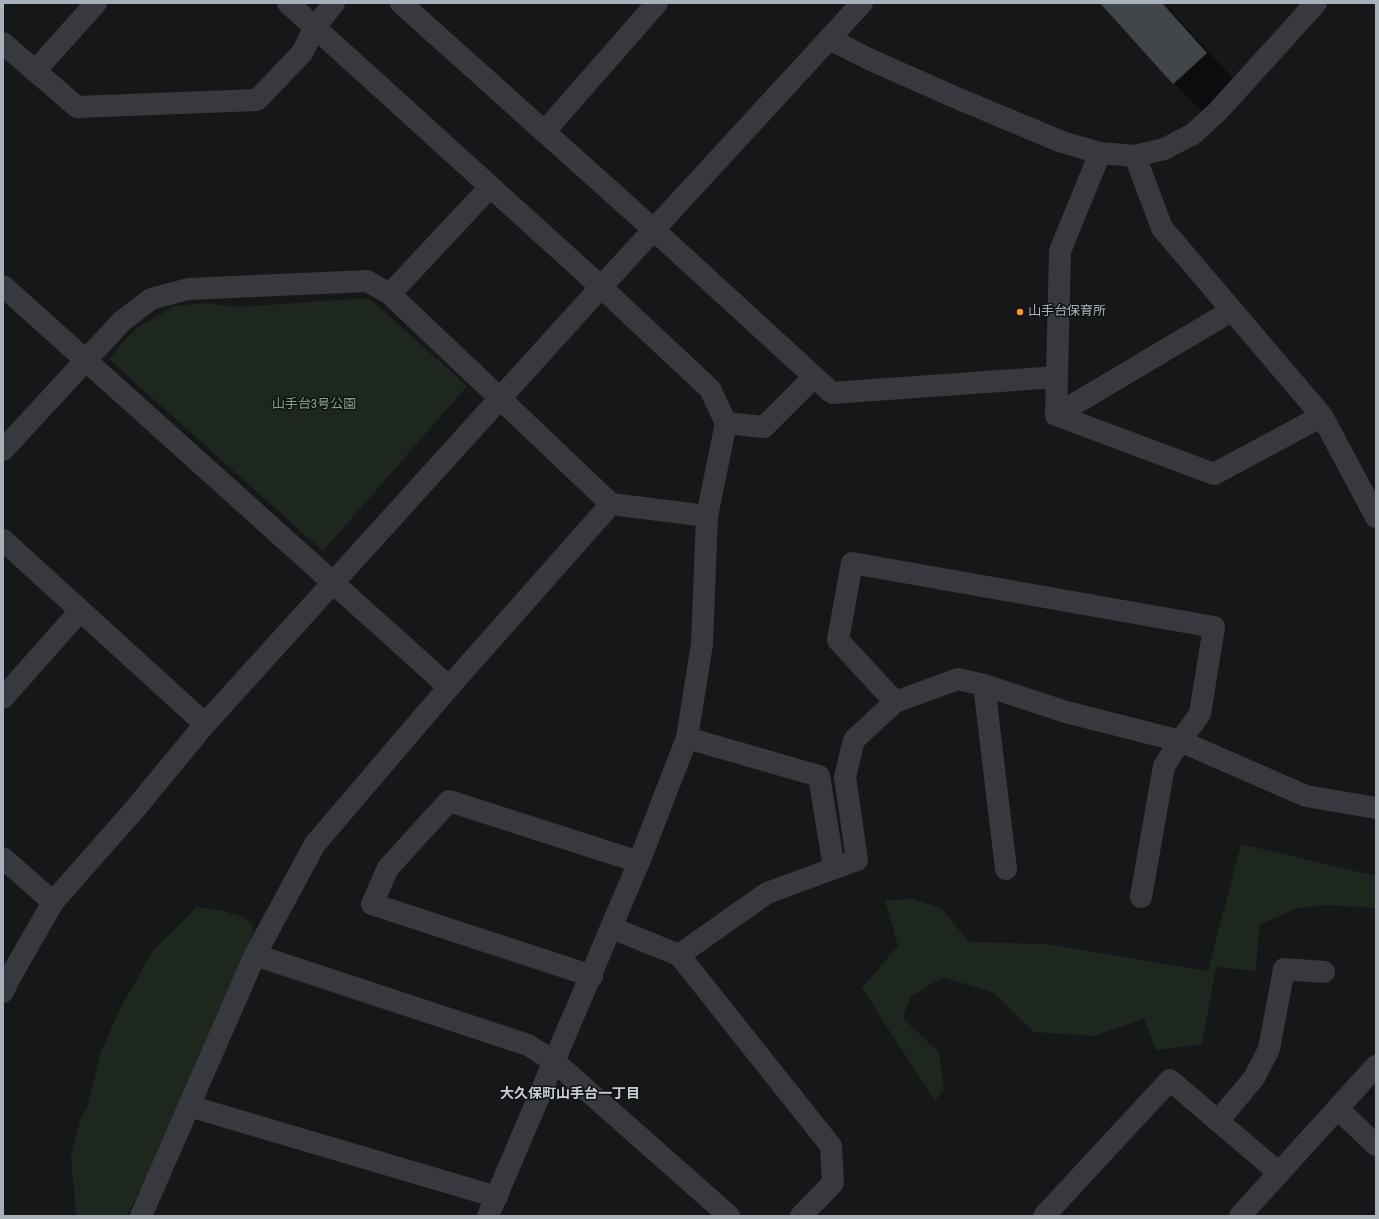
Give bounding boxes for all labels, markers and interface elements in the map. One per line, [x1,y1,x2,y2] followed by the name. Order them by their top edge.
[1028,304,1106,320] place label: 山手台保育所
[1015,307,1025,317] marker: 山手台保育所
[272,397,356,413] park label: 山手台3号公園
[500,1086,640,1102] district label: 大久保町山手台一丁目

